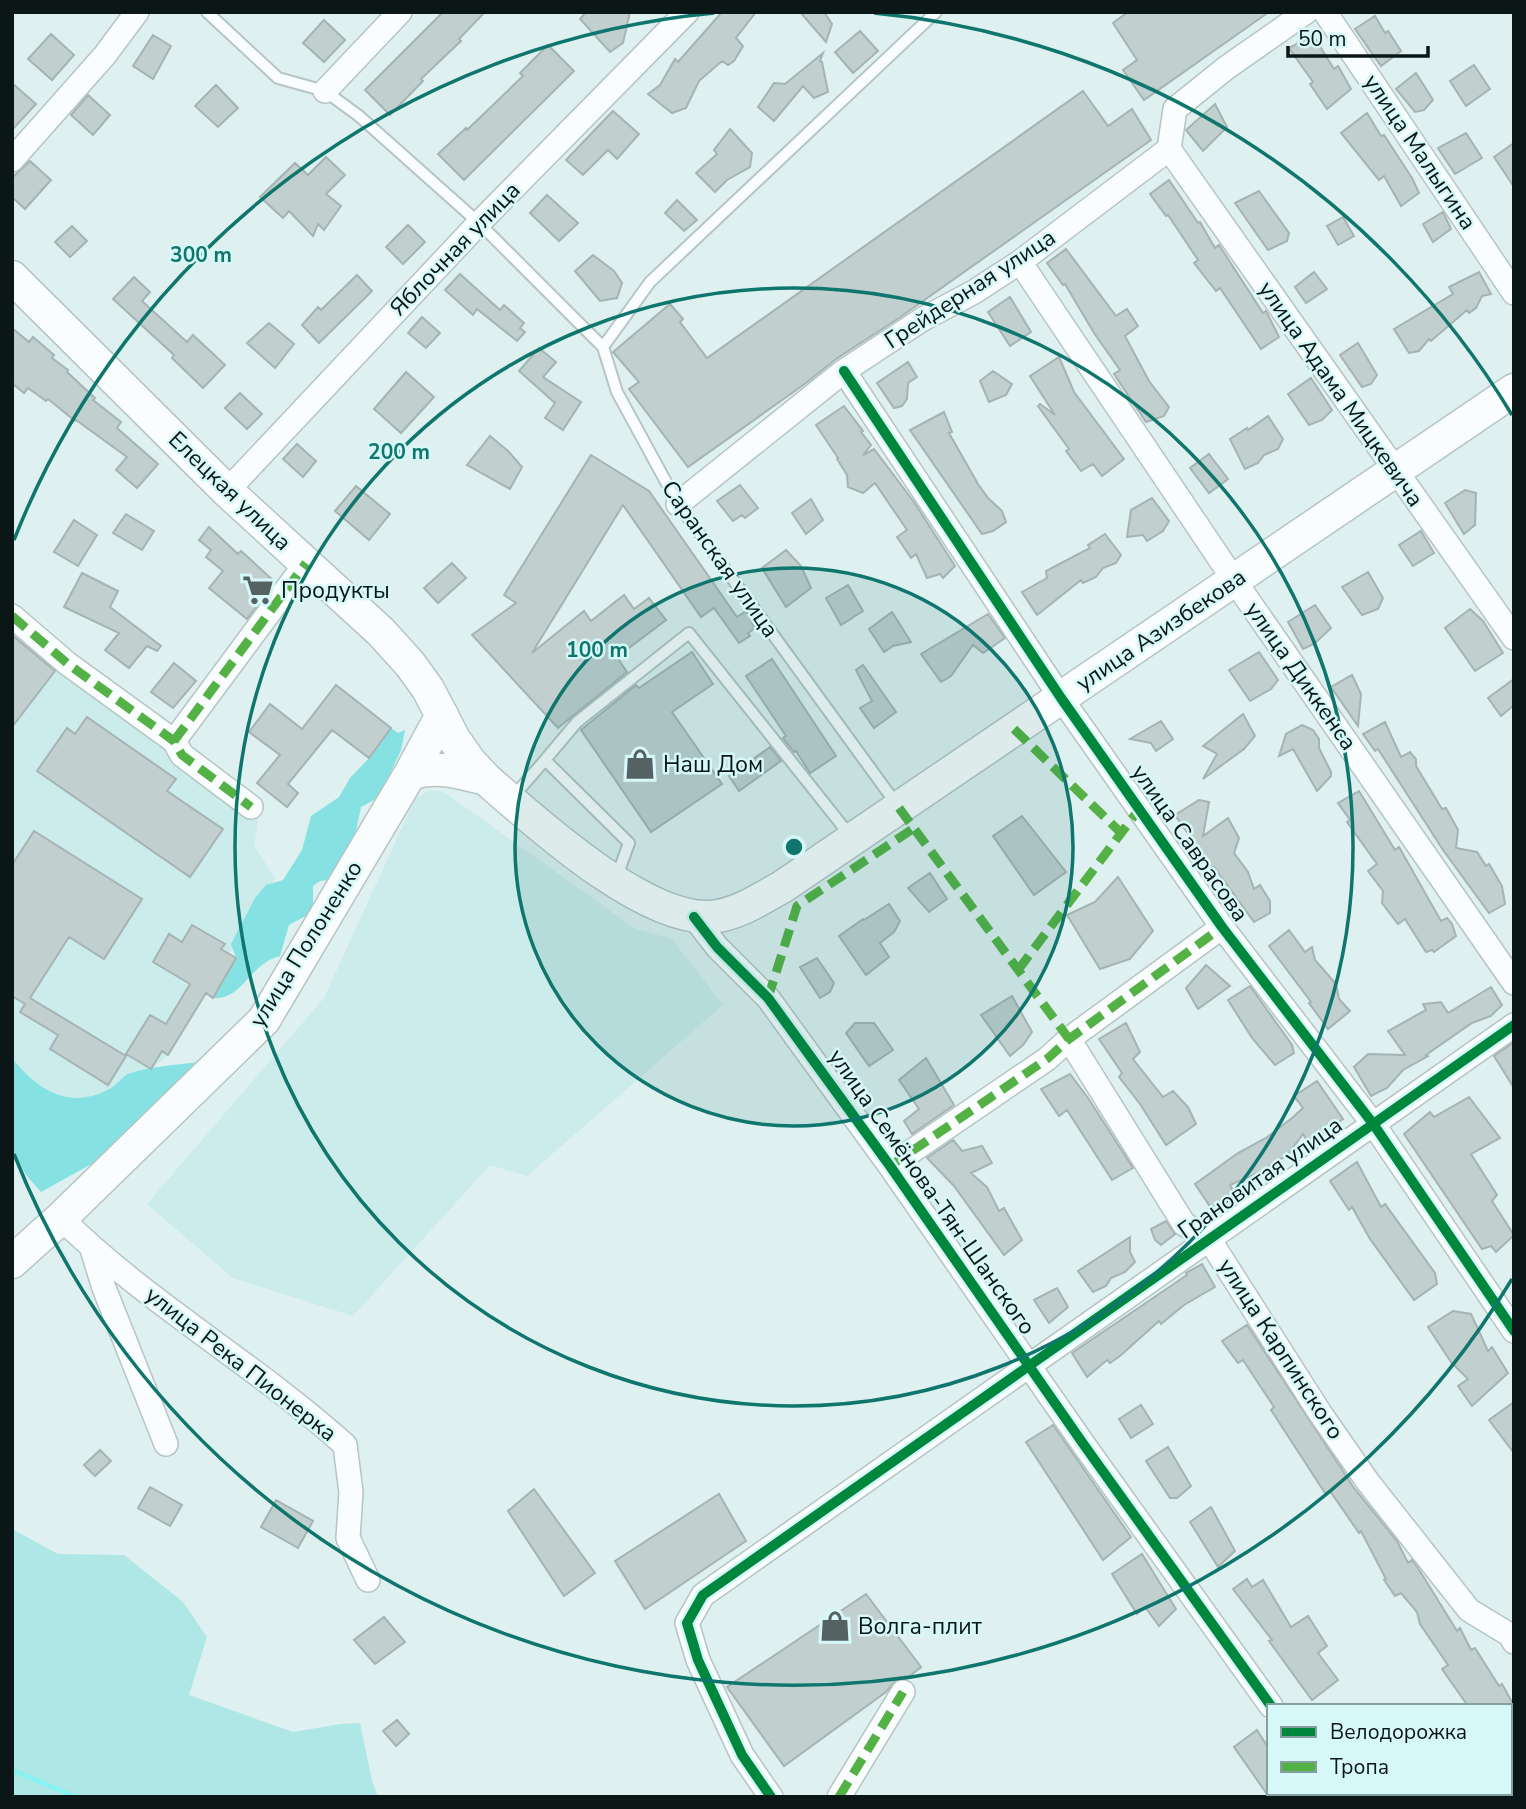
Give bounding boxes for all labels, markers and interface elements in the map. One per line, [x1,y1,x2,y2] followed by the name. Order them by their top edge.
[1288,14,1428,58] scale bar
[1298,25,1347,53] text: 50 m
[1356,68,1484,236] street label: улица Малыгина
[383,175,527,323] street label: Яблочная улица
[878,222,1062,356] street label: Грейдерная улица
[170,241,232,269] text: 300 m
[1251,275,1431,513] street label: улица Адама Мицкевича
[162,424,298,558] street label: Елецкая улица
[368,438,430,466] text: 200 m
[654,474,786,644] street label: Саранская улица
[1070,562,1252,698] street label: улица Азизбекова
[241,573,275,607] supermarket icon: Продукты
[281,575,390,606] place label: Продукты
[1238,596,1364,756] street label: улица Диккенса
[566,636,628,664] text: 100 m
[623,747,657,781] shop icon: Наш Дом
[663,749,763,780] place label: Наш Дом
[1124,758,1256,928] street label: улица Саврасова
[782,835,806,859] centre of rings
[242,855,370,1033] street label: улица Полоненко
[821,1043,1043,1341] street label: улица Семёнова-Тян-Шанского
[1172,1110,1348,1246] street label: Грановитая улица
[1211,1252,1351,1446] street label: улица Карпинского
[139,1279,343,1449] street label: улица Река Пионерка
[818,1609,852,1643] shop icon: Волга-плит
[858,1611,983,1642] place label: Волга-плит
[1267,1704,1512,1795] legend
[1330,1718,1467,1746] text: Велодорожка
[1330,1753,1389,1781] text: Тропа

